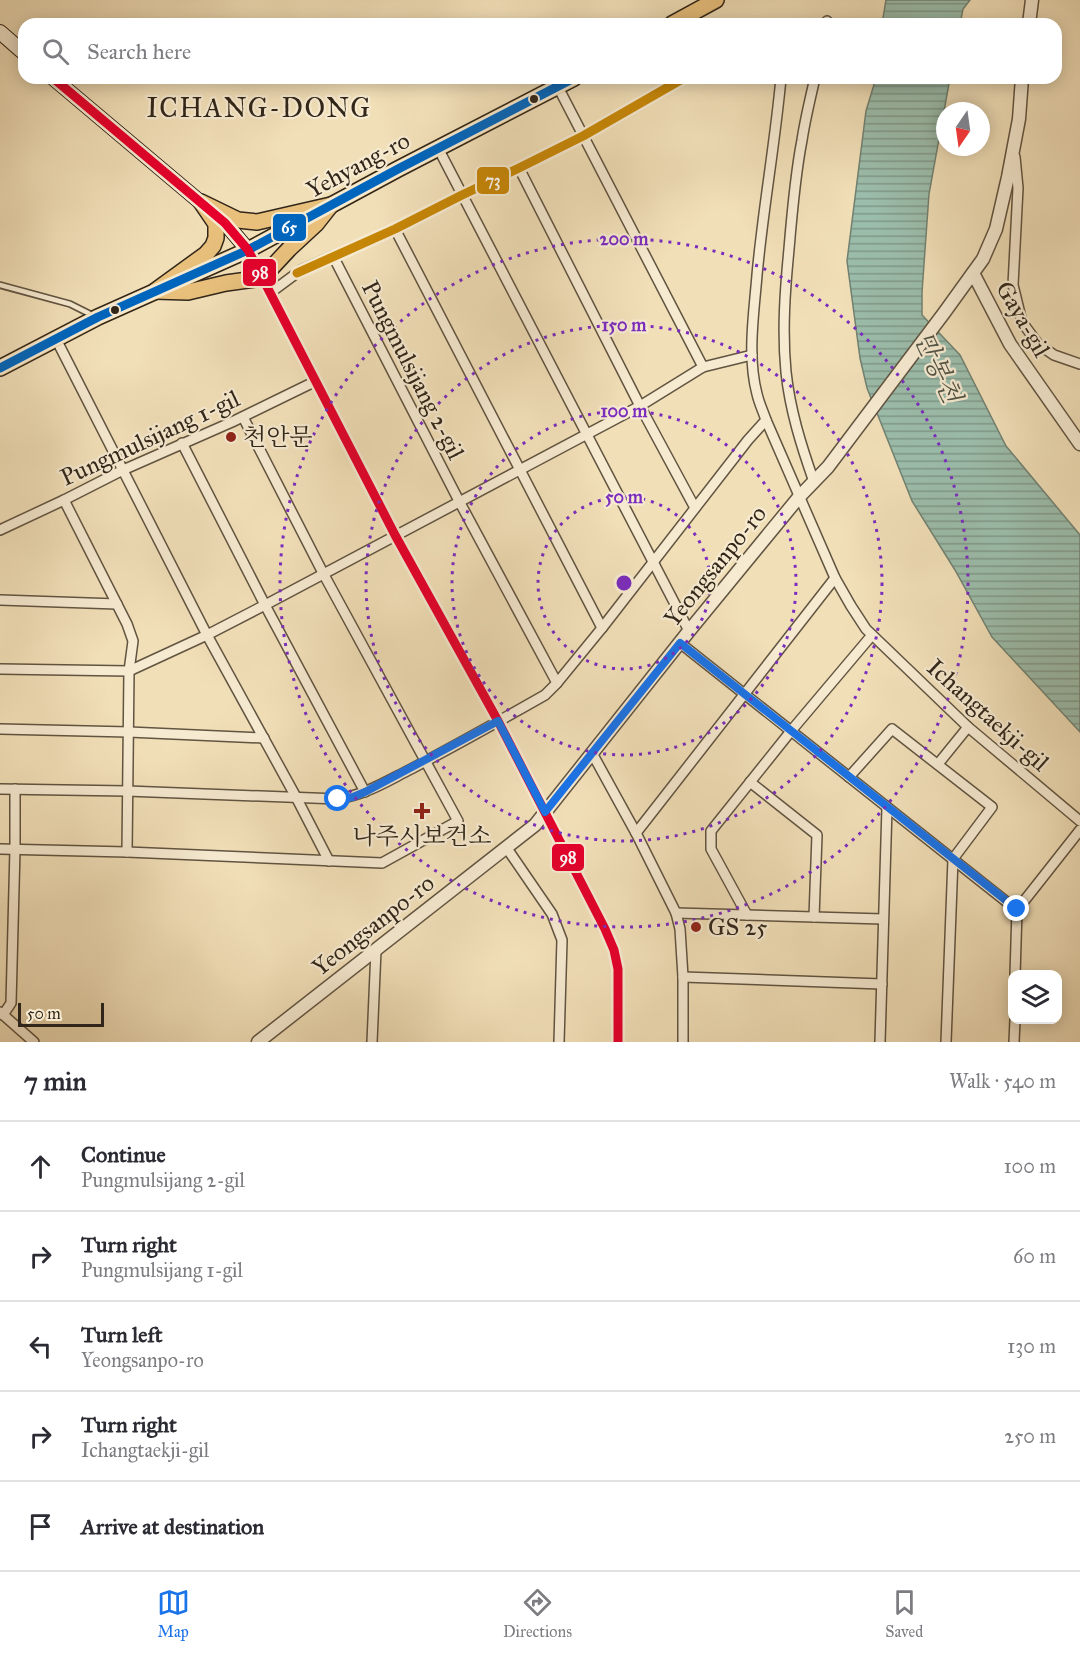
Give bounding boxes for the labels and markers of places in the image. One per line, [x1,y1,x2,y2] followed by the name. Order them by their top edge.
[528,93,540,105] unlabelled marker
[109,304,121,316] unlabelled marker
[243,422,313,452] place label: 천안문
[224,430,238,444] marker: 천안문
[614,573,634,593] centre of rings
[413,802,431,820] marker: 나주시보건소
[352,821,492,851] place label: 나주시보건소
[708,912,767,942] place label: GS 25
[689,920,703,934] marker: GS 25

